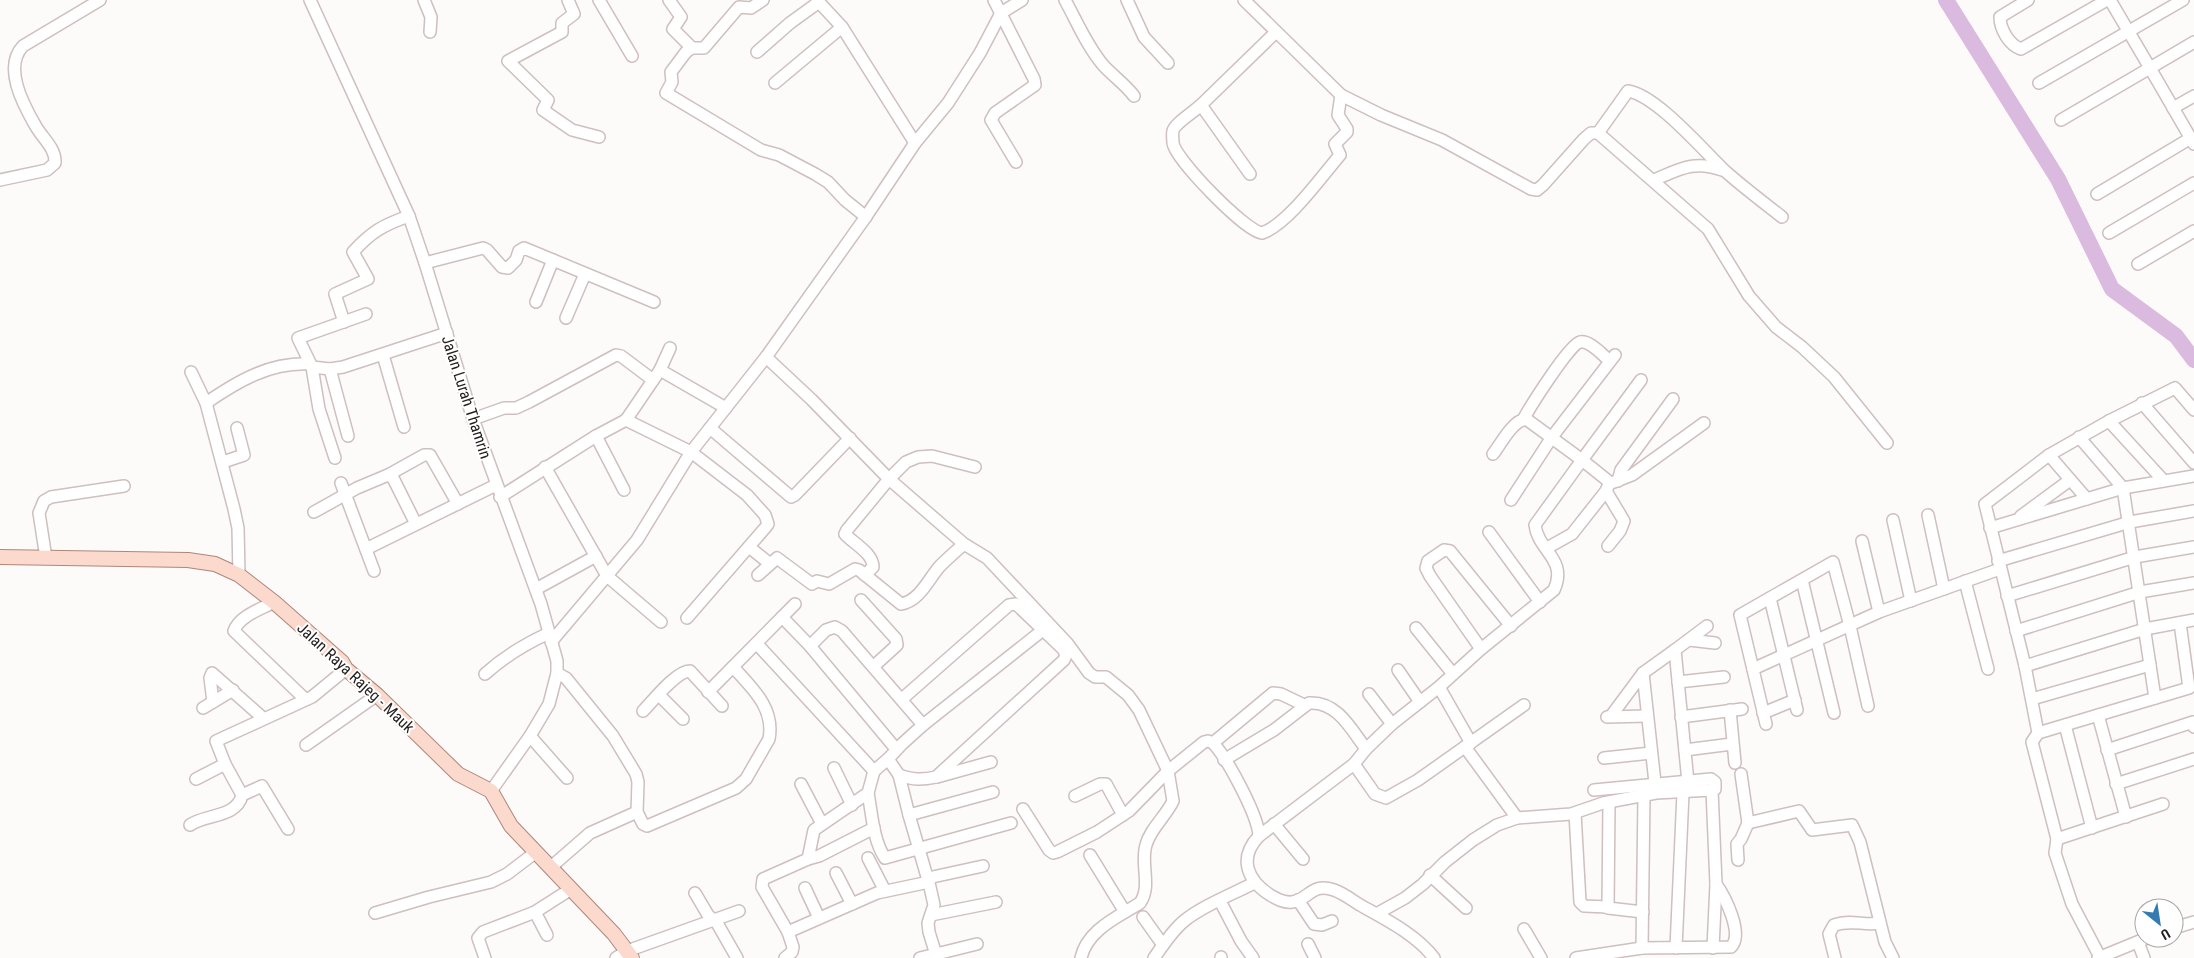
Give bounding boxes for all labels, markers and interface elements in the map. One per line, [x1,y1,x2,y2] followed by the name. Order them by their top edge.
[438,333,495,461] street label: Jalan Lurah Thamrin
[293,618,419,737] street label: Jalan Raya Rajeg - Mauk
[2134,898,2184,948] north arrow
[2158,925,2173,943] text: U

